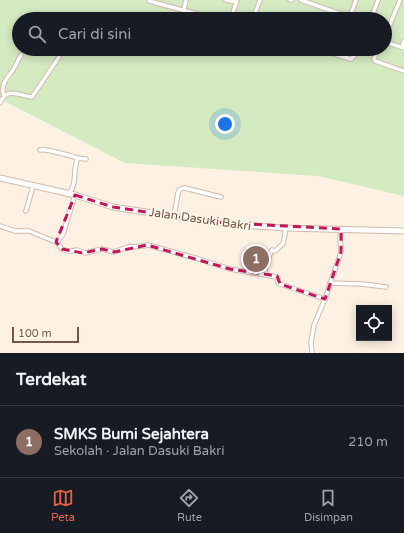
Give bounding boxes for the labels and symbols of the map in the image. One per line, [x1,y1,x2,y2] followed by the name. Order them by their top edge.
[215,114,235,134] your location
[148,205,252,233] street label: Jalan Dasuki Bakri
[243,244,269,274] pin: 1
[12,325,79,344] scale bar

